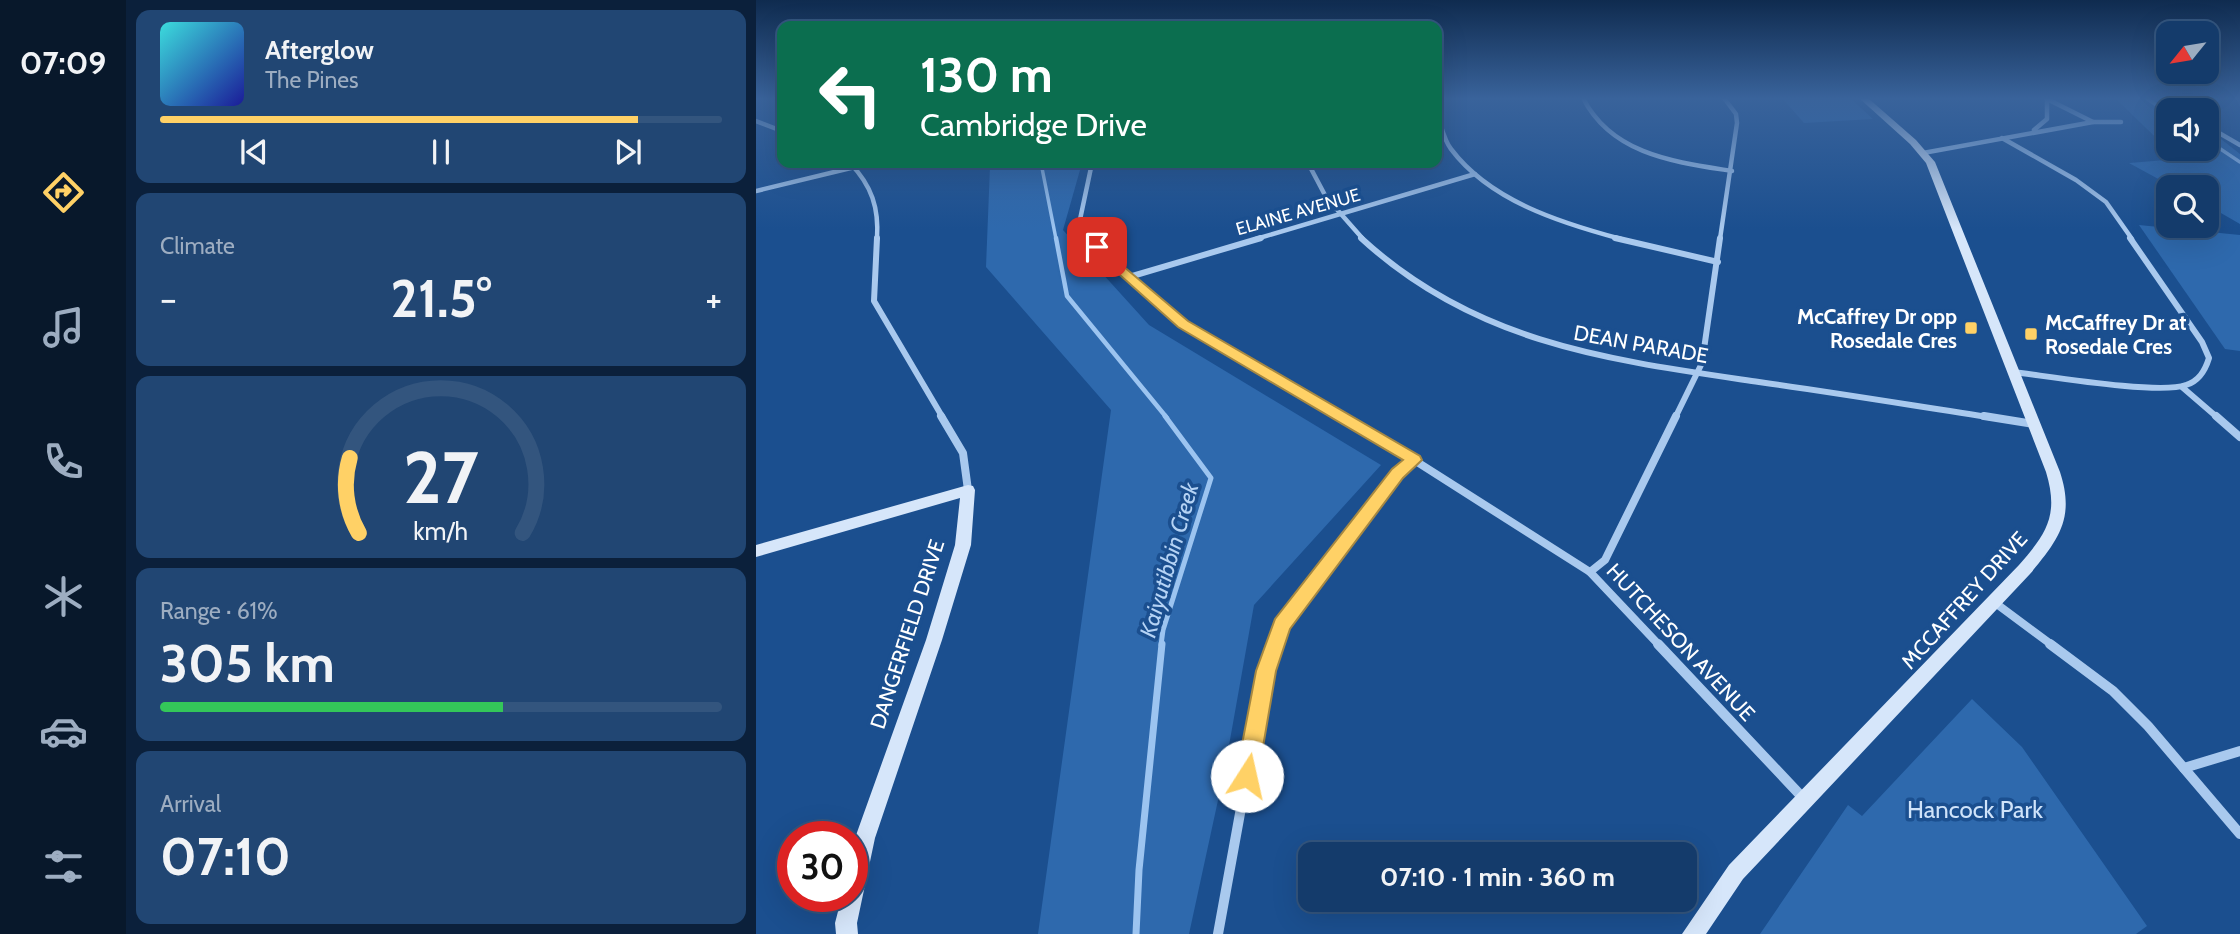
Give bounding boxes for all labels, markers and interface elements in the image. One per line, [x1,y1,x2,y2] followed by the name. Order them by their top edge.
[2156,21,2219,84] north arrow
[2156,21,2219,238] map controls
[265,34,374,66] text: Afterglow
[20,43,106,82] text: 07:09
[920,45,1053,104] text: 130 m
[805,49,896,140] icon: left
[265,66,359,94] text: The Pines
[2156,98,2219,161] button: sound
[920,105,1147,144] text: Cambridge Drive
[235,133,273,171] icon: previous
[422,133,460,171] icon: pause
[609,133,647,171] icon: next
[39,168,88,217] icon: directions
[2156,175,2219,238] button: search
[1233,184,1363,240] street label: ELAINE AVENUE
[1067,217,1127,277] pin
[1078,228,1116,266] icon: arrive
[160,232,235,260] text: Climate
[390,267,492,330] text: 21.5°
[160,275,177,322] text: −
[705,275,722,322] text: +
[39,303,88,352] icon: music
[1797,304,1957,353] place label: McCaffrey Dr opp Rosedale Cres
[2045,310,2186,359] place label: McCaffrey Dr at Rosedale Cres
[1572,320,1710,368] street label: DEAN PARADE
[1963,320,1979,336] marker: McCaffrey Dr opp Rosedale Cres
[2023,326,2039,342] marker: McCaffrey Dr at Rosedale Cres
[403,433,479,521] text: 27
[39,437,88,486] icon: phone
[1134,478,1205,641] water label: Kaiyutibbin Creek
[414,516,468,546] text: km/h
[1896,526,2032,674] street label: MCCAFFREY DRIVE
[865,536,949,732] street label: DANGERFIELD DRIVE
[1602,558,1760,726] street label: HUTCHESON AVENUE
[39,572,88,621] icon: climate
[160,597,278,625] text: Range · 61%
[160,632,335,695] text: 305 km
[39,707,88,756] icon: car
[1210,739,1284,813] position arrow
[160,790,221,818] text: Arrival
[1907,795,2043,824] park label: Hancock Park
[777,821,868,912] speed limit sign: 30
[160,825,291,888] text: 07:10
[39,842,88,891] icon: filters
[1380,861,1615,893] text: 07:10 · 1 min · 360 m

